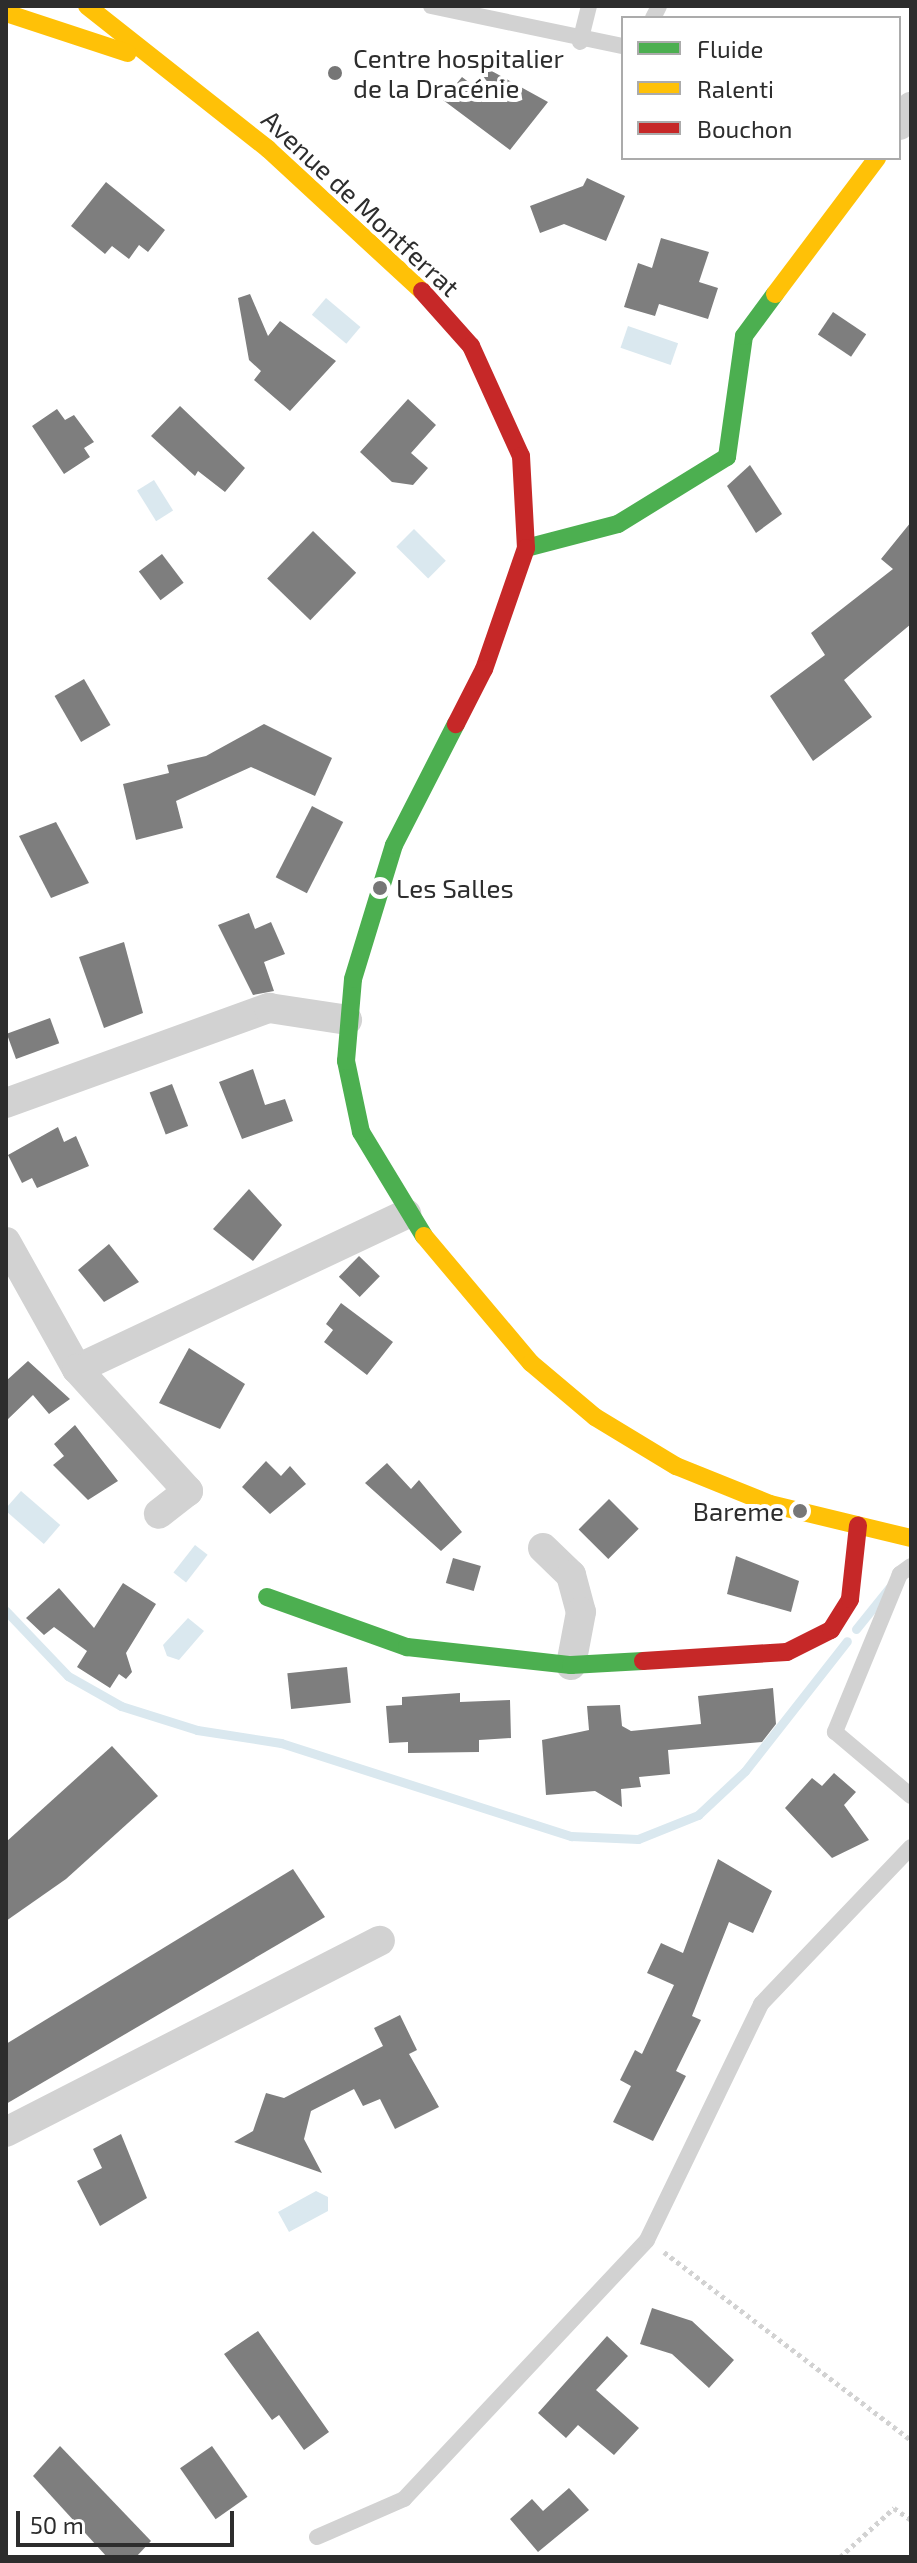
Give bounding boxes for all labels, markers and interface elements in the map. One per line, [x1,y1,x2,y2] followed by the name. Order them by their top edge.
[621,16,901,160] legend
[697,34,763,63] text: Fluide
[353,42,564,104] place label: Centre hospitalier de la Dracénie
[324,62,346,84] marker: Centre hospitalier de la Dracénie
[697,74,774,103] text: Ralenti
[256,103,466,303] street label: Avenue de Montferrat
[697,114,792,143] text: Bouchon
[396,872,514,904] place label: Les Salles
[371,879,389,897] marker: Les Salles
[693,1495,784,1527] place label: Bareme
[791,1502,809,1520] marker: Bareme
[20,2495,238,2545] scale bar
[30,2510,84,2539] text: 50 m

